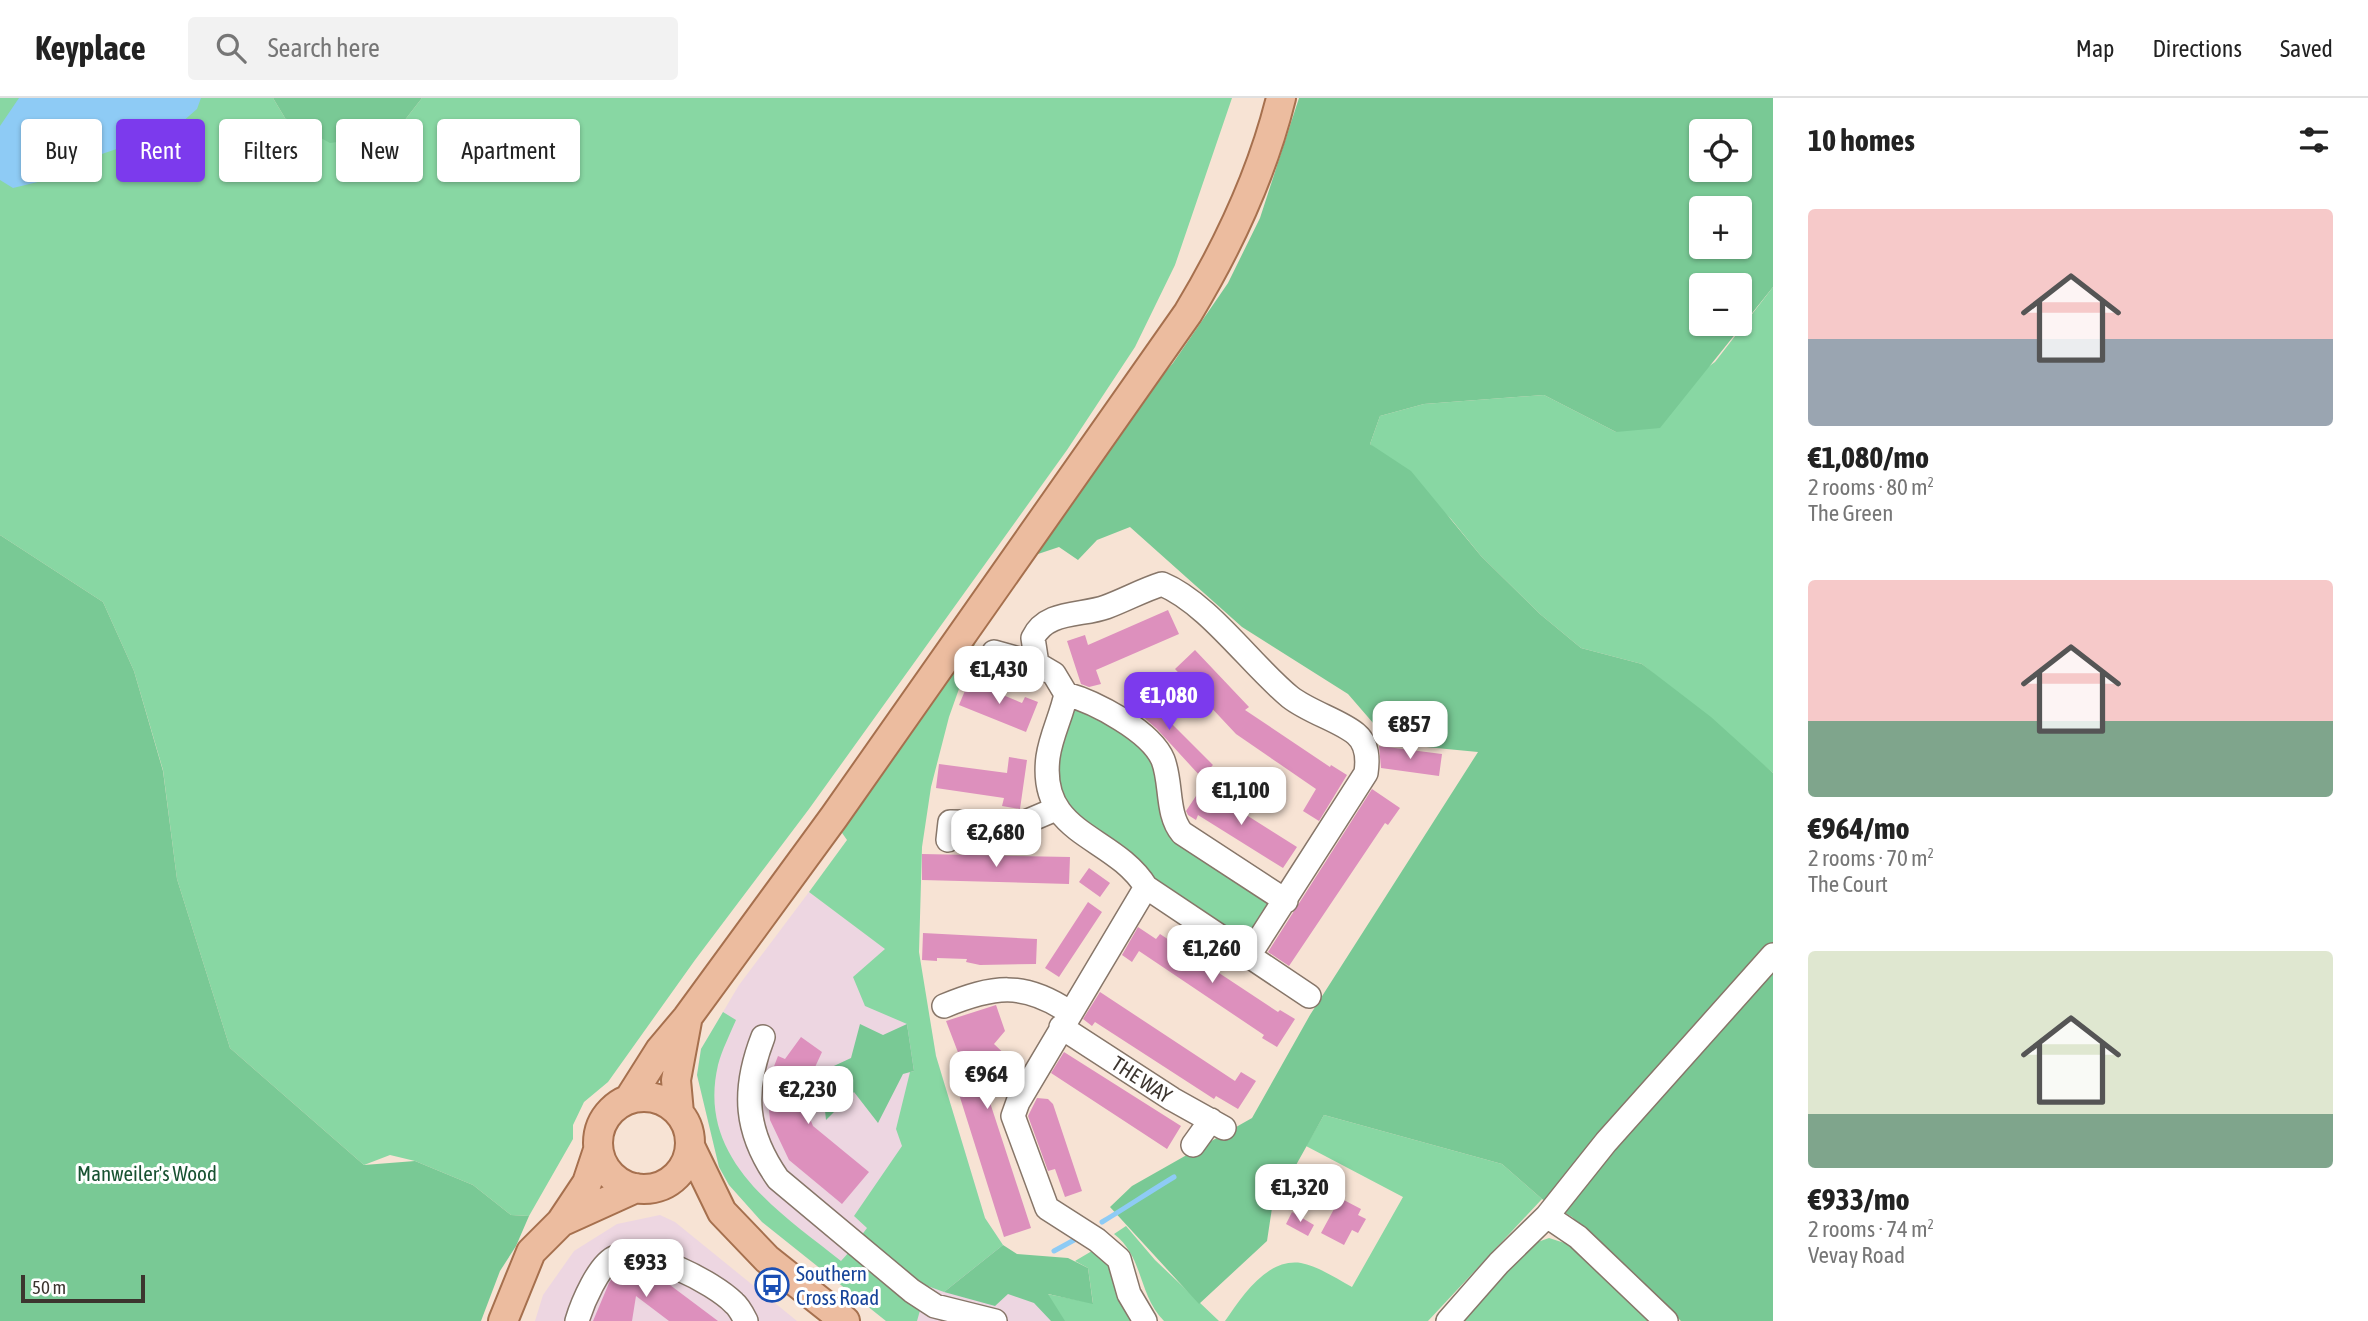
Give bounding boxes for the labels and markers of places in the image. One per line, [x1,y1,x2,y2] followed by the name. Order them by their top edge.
[942,646,1056,706] pin: €1,430
[1112,672,1226,732] pin: €1,080
[1369,702,1451,761] pin: €857
[1184,768,1298,827] pin: €1,100
[939,810,1053,869] pin: €2,680
[1155,926,1269,985] pin: €1,260
[946,1052,1028,1111] pin: €964
[751,1066,865,1126] pin: €2,230
[1243,1164,1357,1224] pin: €1,320
[605,1240,687,1299] pin: €933
[796,1261,879,1309] place label: Southern Cross Road
[753,1266,791,1304] bus stop icon: Southern Cross Road

